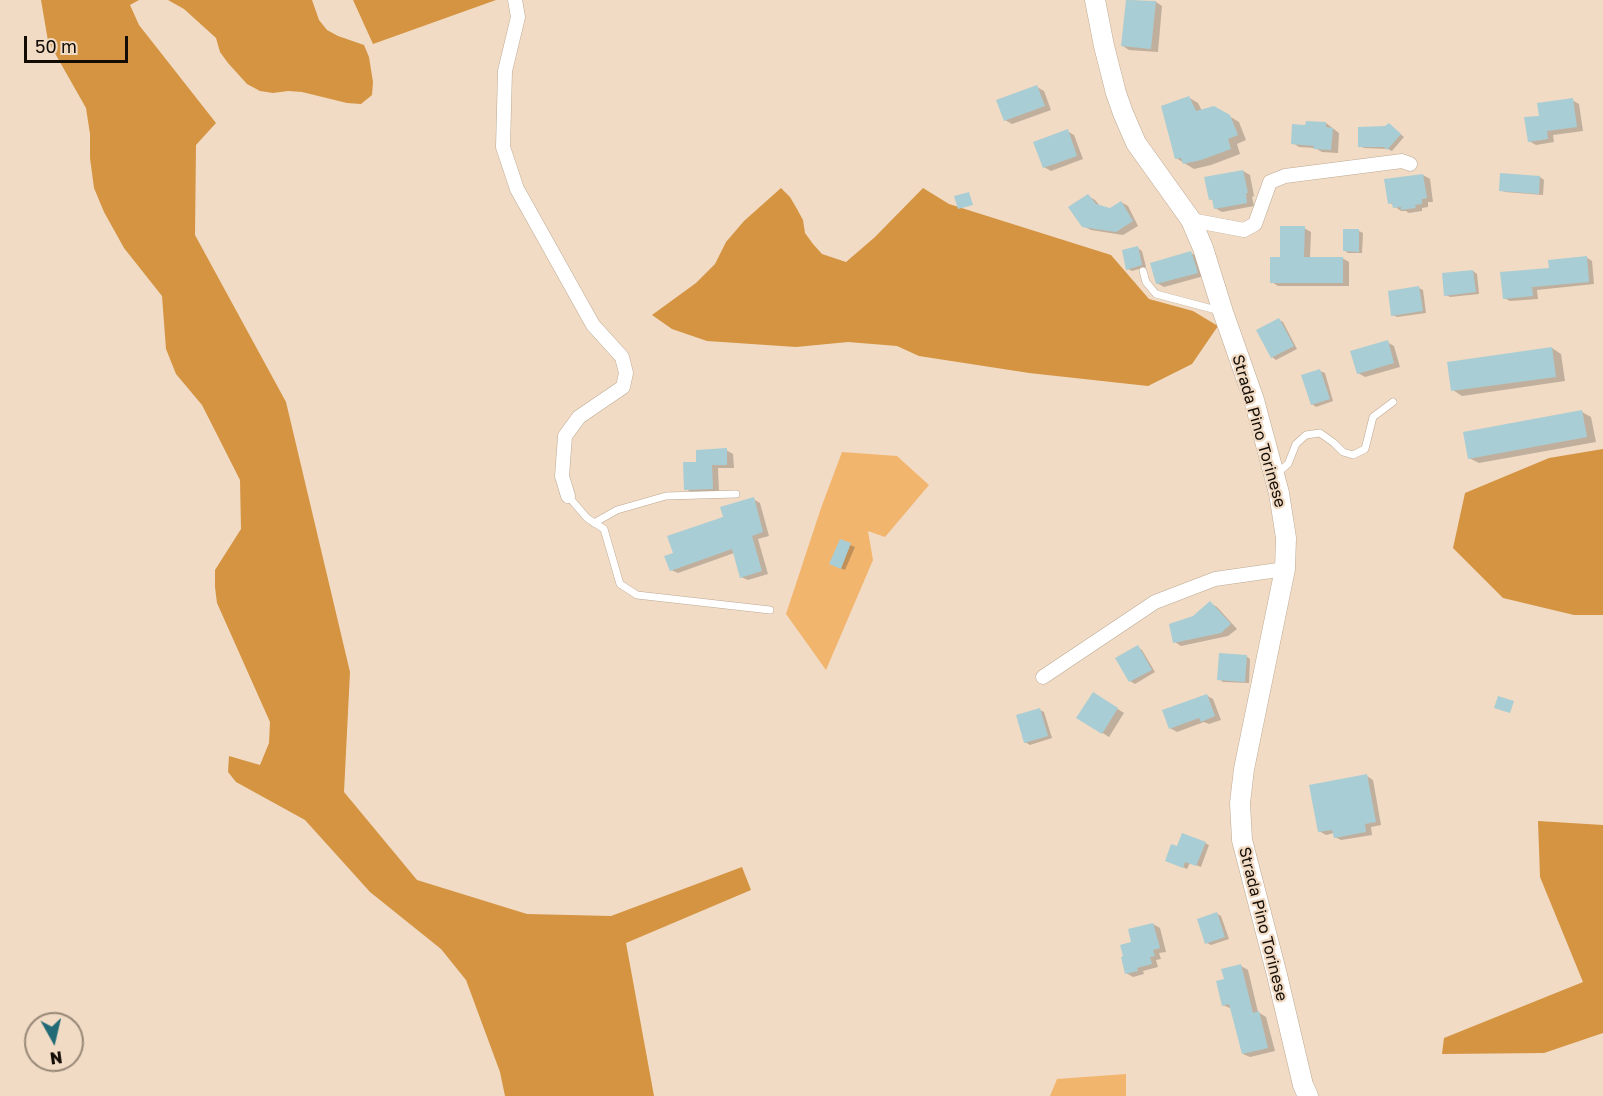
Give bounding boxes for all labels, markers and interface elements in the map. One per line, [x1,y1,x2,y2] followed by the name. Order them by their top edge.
[27,24,130,62] scale bar
[35,35,77,57] text: 50 m
[1228,352,1290,510] street label: Strada Pino Torinese
[1235,845,1291,1003] street label: Strada Pino Torinese
[24,1012,84,1072] north arrow
[49,1047,64,1069] text: N

